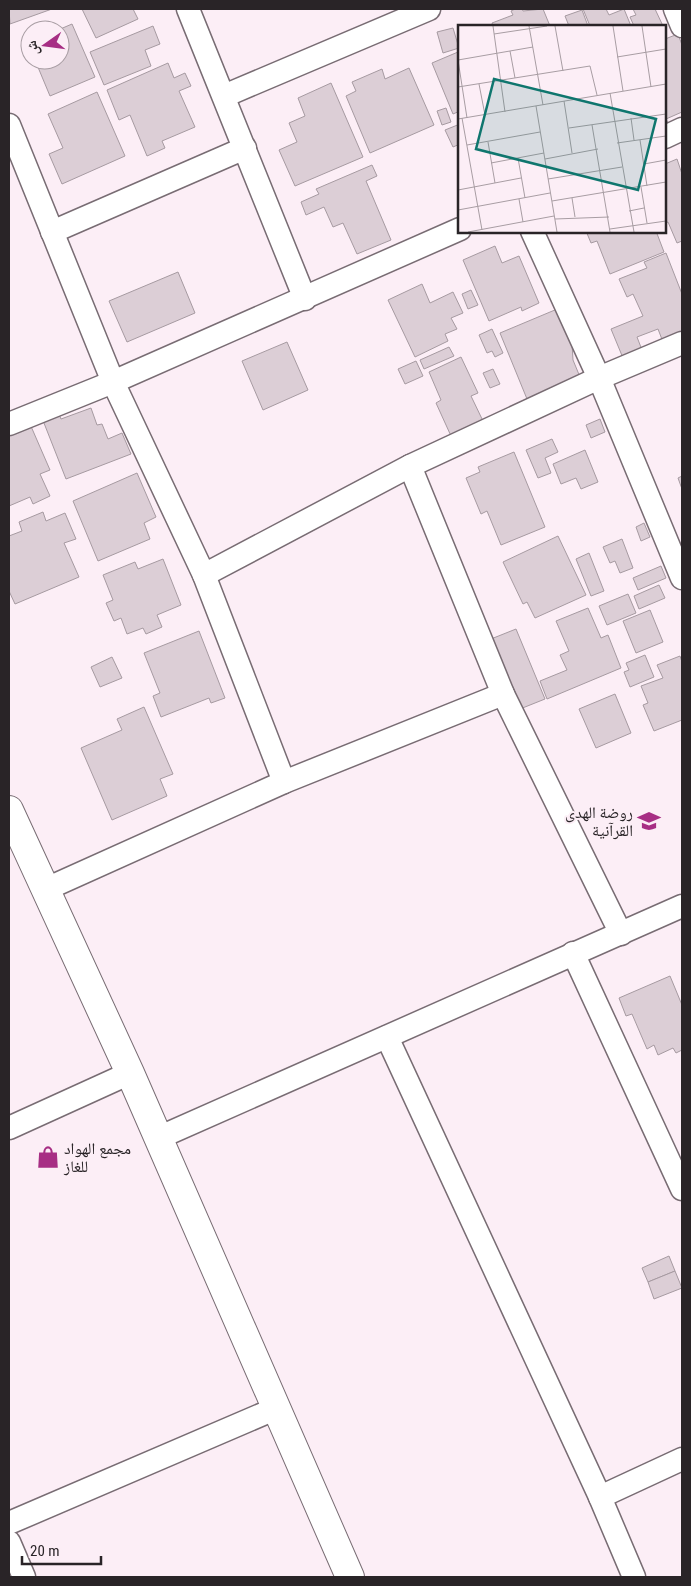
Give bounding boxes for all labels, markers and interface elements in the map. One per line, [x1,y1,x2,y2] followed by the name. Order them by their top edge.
[20,20,70,70] north arrow
[458,25,666,232] inset map
[23,39,43,57] text: ش
[565,803,633,840] place label: روضة الهدى القرآنية
[636,808,662,834] school or university icon: روضة الهدى القرآنية
[63,1139,131,1176] place label: مجمع الهواد للغاز
[35,1144,61,1170] shop icon: مجمع الهواد للغاز
[22,1534,101,1566] scale bar
[30,1542,60,1560] text: 20 m

